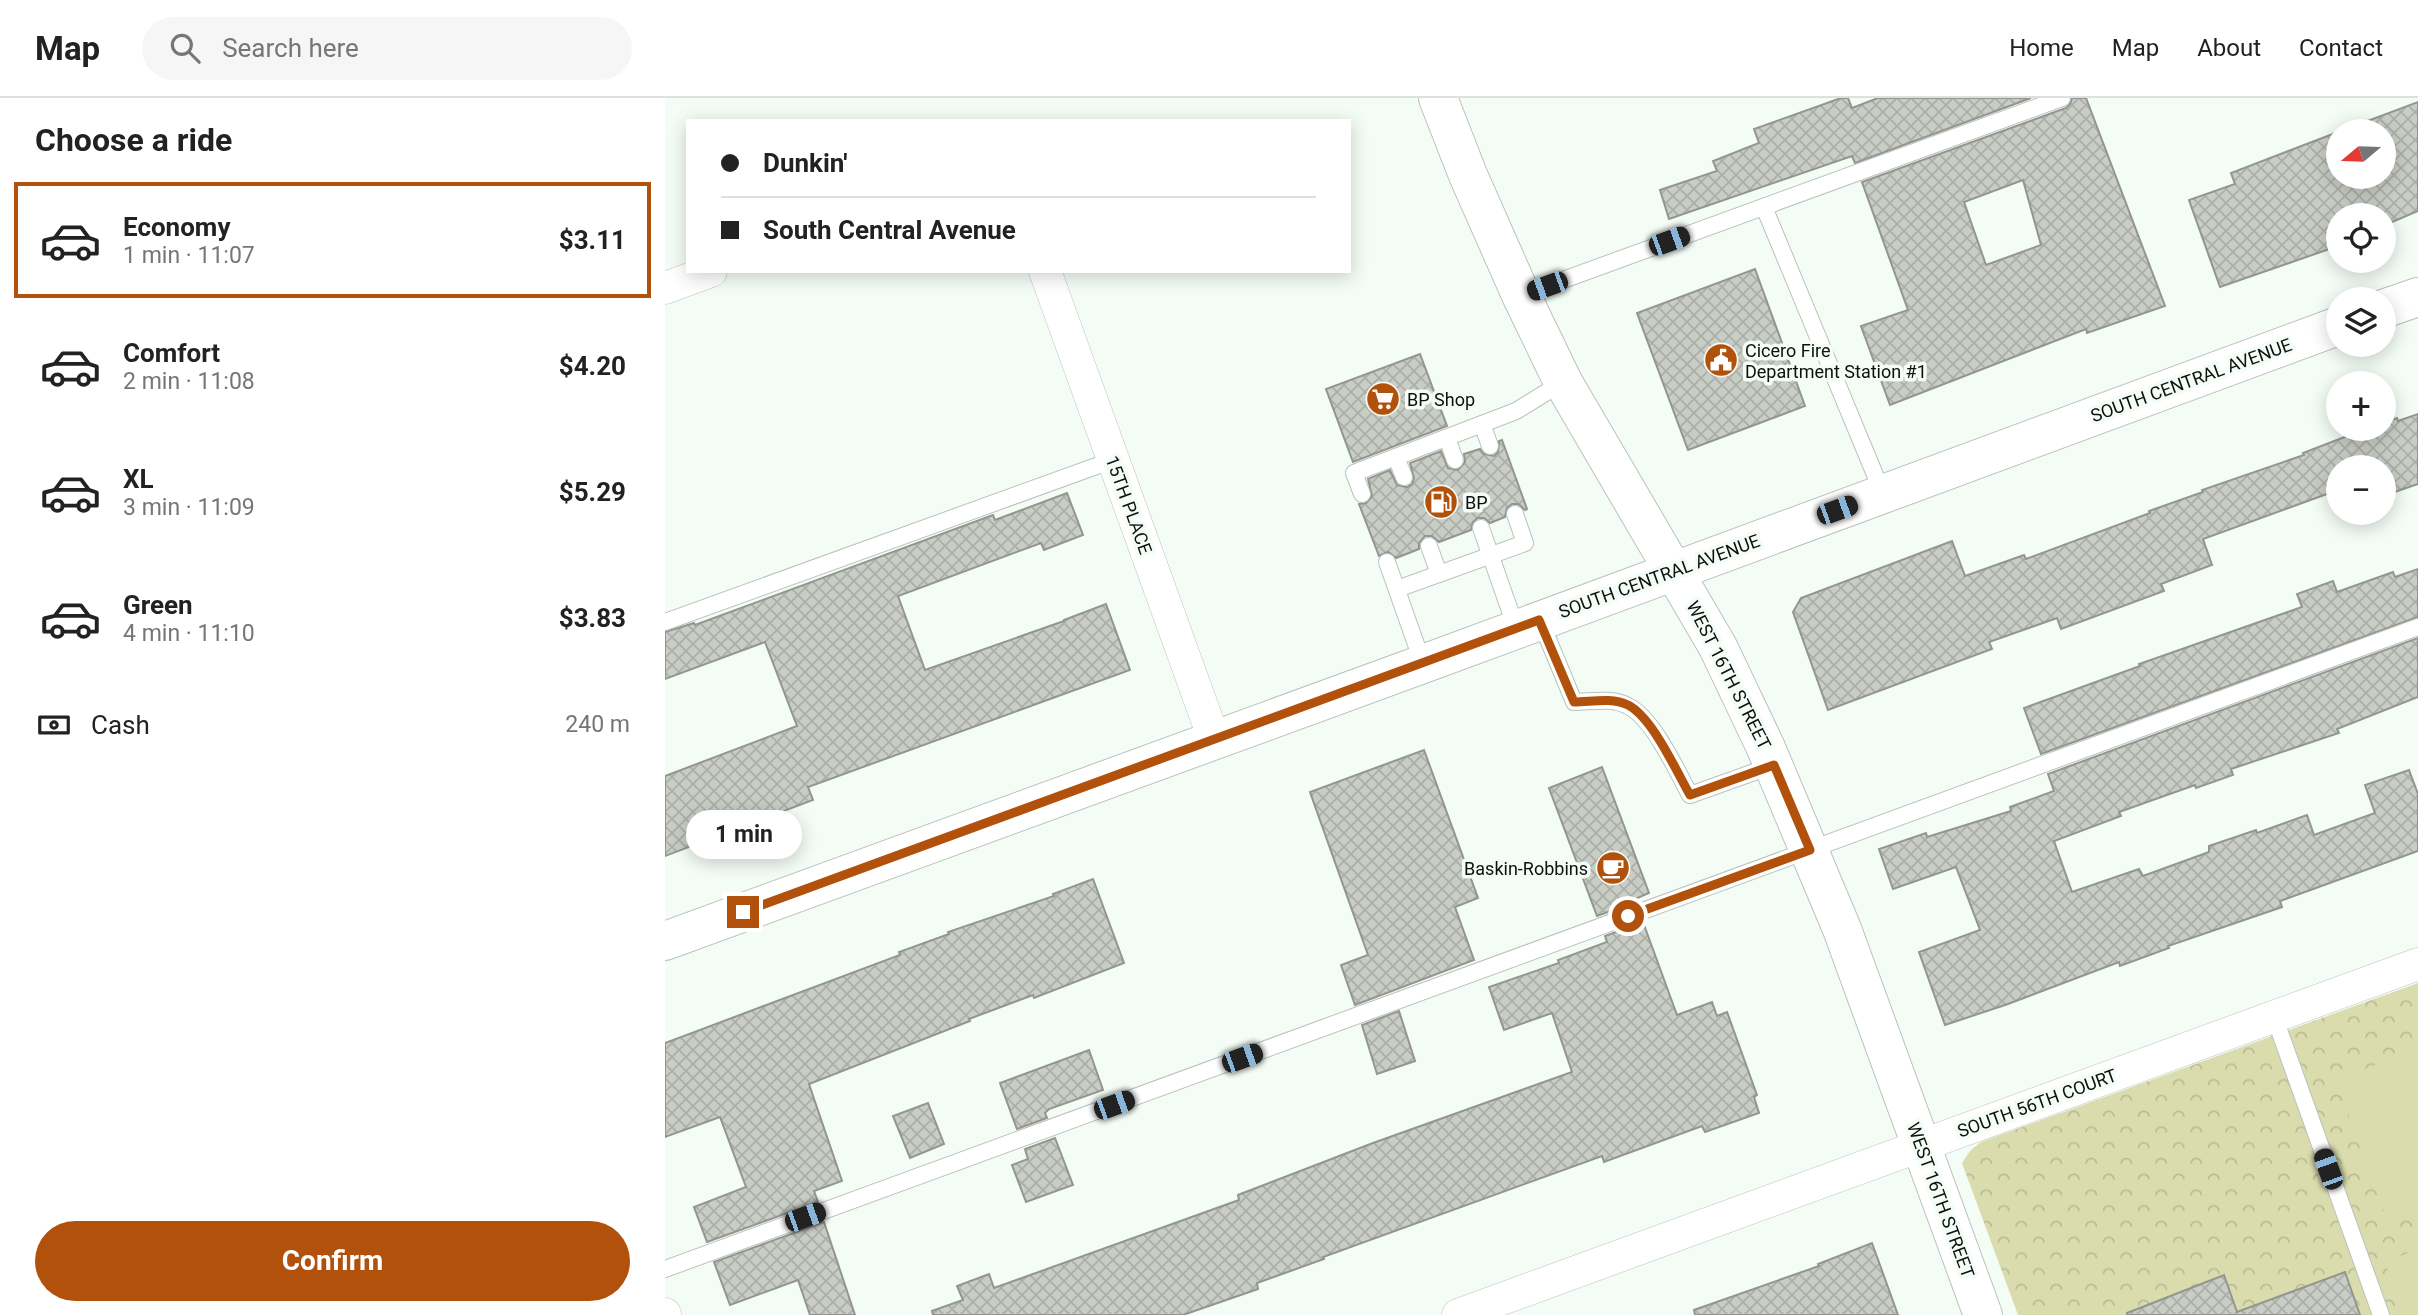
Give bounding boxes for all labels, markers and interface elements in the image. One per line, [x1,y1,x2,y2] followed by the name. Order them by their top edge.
[142,17,632,80] search box
[35,29,100,68] text: Map
[166,29,204,67] icon: search
[222,33,359,63] text: Search here
[2009,34,2074,62] text: Home
[2112,34,2159,62] text: Map
[2197,34,2261,62] text: About
[2299,34,2383,62] text: Contact
[2326,119,2396,189] north arrow
[2326,119,2396,525] map controls
[35,121,232,159] text: Choose a ride
[763,148,847,178] text: Dunkin'
[2326,203,2396,273] button: locate
[39,209,102,272] icon: car
[123,212,230,242] text: Economy
[763,215,1016,245] text: South Central Avenue
[1646,224,1693,258] car
[559,225,626,255] text: $3.11
[123,242,255,269] text: 1 min · 11:07
[1524,269,1571,303] car
[2326,287,2396,357] button: layers
[2088,334,2294,426] street label: SOUTH CENTRAL AVENUE
[39,335,102,398] icon: car
[123,338,220,368] text: Comfort
[1745,340,1927,382] place label: Cicero Fire Department Station #1
[1702,341,1740,379] public building icon: Cicero Fire Department Station #1
[559,351,626,381] text: $4.20
[123,368,255,395] text: 2 min · 11:08
[2326,371,2396,441] button: +
[1364,380,1402,418] supermarket icon: BP Shop
[1407,389,1475,410] place label: BP Shop
[1102,453,1156,557] street label: 15TH PLACE
[2326,455,2396,525] button: −
[39,461,102,524] icon: car
[123,464,154,494] text: XL
[559,477,626,507] text: $5.29
[1422,483,1460,521] fuel station icon: BP
[1465,492,1488,513] place label: BP
[1814,493,1861,527] car
[123,494,255,521] text: 3 min · 11:09
[1556,530,1762,622] street label: SOUTH CENTRAL AVENUE
[39,587,102,650] icon: car
[123,590,193,620] text: Green
[1682,597,1776,753] street label: WEST 16TH STREET
[559,603,626,633] text: $3.83
[123,620,255,647] text: 4 min · 11:10
[35,706,73,744] icon: cash
[91,710,150,740] text: Cash
[565,711,630,738] text: 240 m
[685,810,801,860] callout: 1 min
[715,821,773,848] text: 1 min
[1594,849,1632,887] cafe icon: Baskin-Robbins
[1464,858,1588,879] place label: Baskin-Robbins
[727,896,759,928] route end
[1612,900,1644,932] route start
[1219,1041,1266,1075] car
[1954,1064,2120,1142] street label: SOUTH 56TH COURT
[1091,1088,1138,1122] car
[1903,1119,1979,1281] street label: WEST 16TH STREET
[2311,1146,2346,1192] car
[782,1200,829,1234] car
[35,1221,630,1301] button: Confirm

